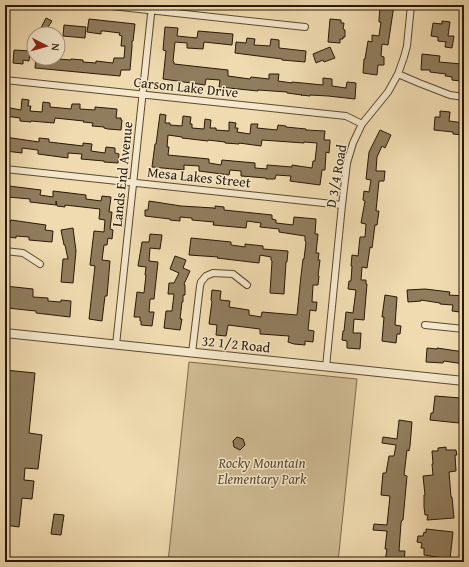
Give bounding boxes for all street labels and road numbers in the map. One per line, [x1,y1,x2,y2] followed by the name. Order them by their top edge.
[133,72,240,102] street label: Carson Lake Drive
[107,120,138,228] street label: Lands End Avenue
[321,142,352,209] street label: D 3/4 Road
[146,162,252,192] street label: Mesa Lakes Street
[201,330,272,358] street label: 32 1/2 Road

